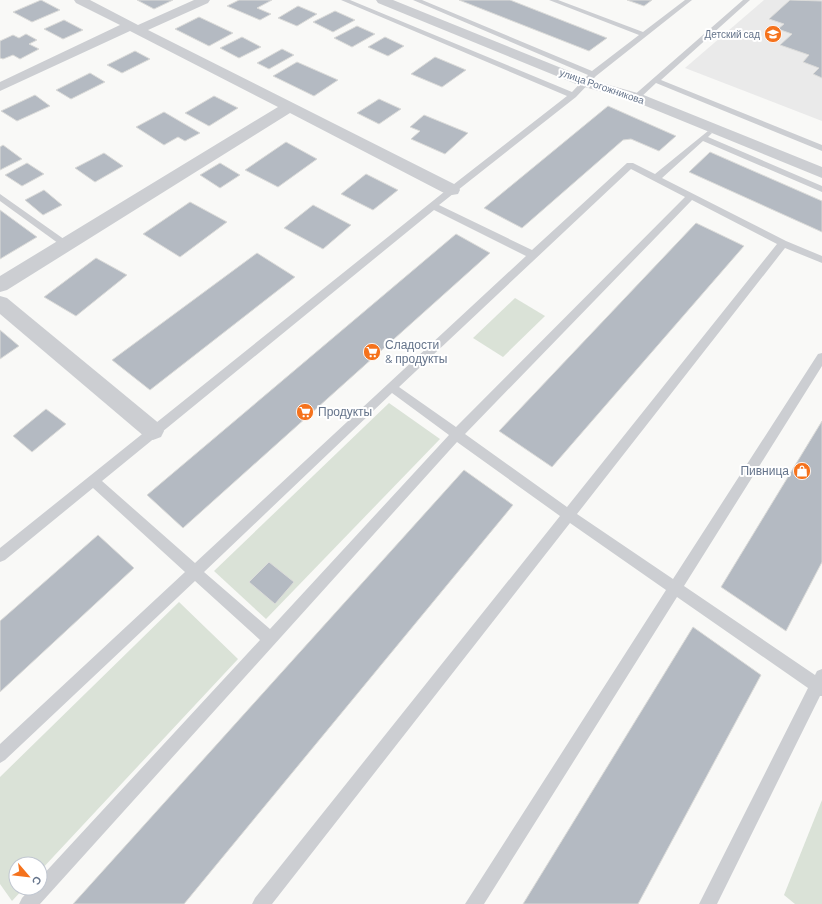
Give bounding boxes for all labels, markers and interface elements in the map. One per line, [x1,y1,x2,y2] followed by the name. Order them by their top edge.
[763,24,783,44] school or university icon: Детский сад
[705,28,760,40] place label: Детский сад
[558,66,646,106] street label: улица Рогожникова
[385,337,447,366] place label: Сладости & продукты
[362,342,382,362] supermarket icon: Сладости & продукты
[295,402,315,422] supermarket icon: Продукты
[318,404,372,419] place label: Продукты
[792,461,812,481] shop icon: Пивница
[740,463,789,478] place label: Пивница
[8,856,48,896] north arrow
[30,874,45,888] text: С

